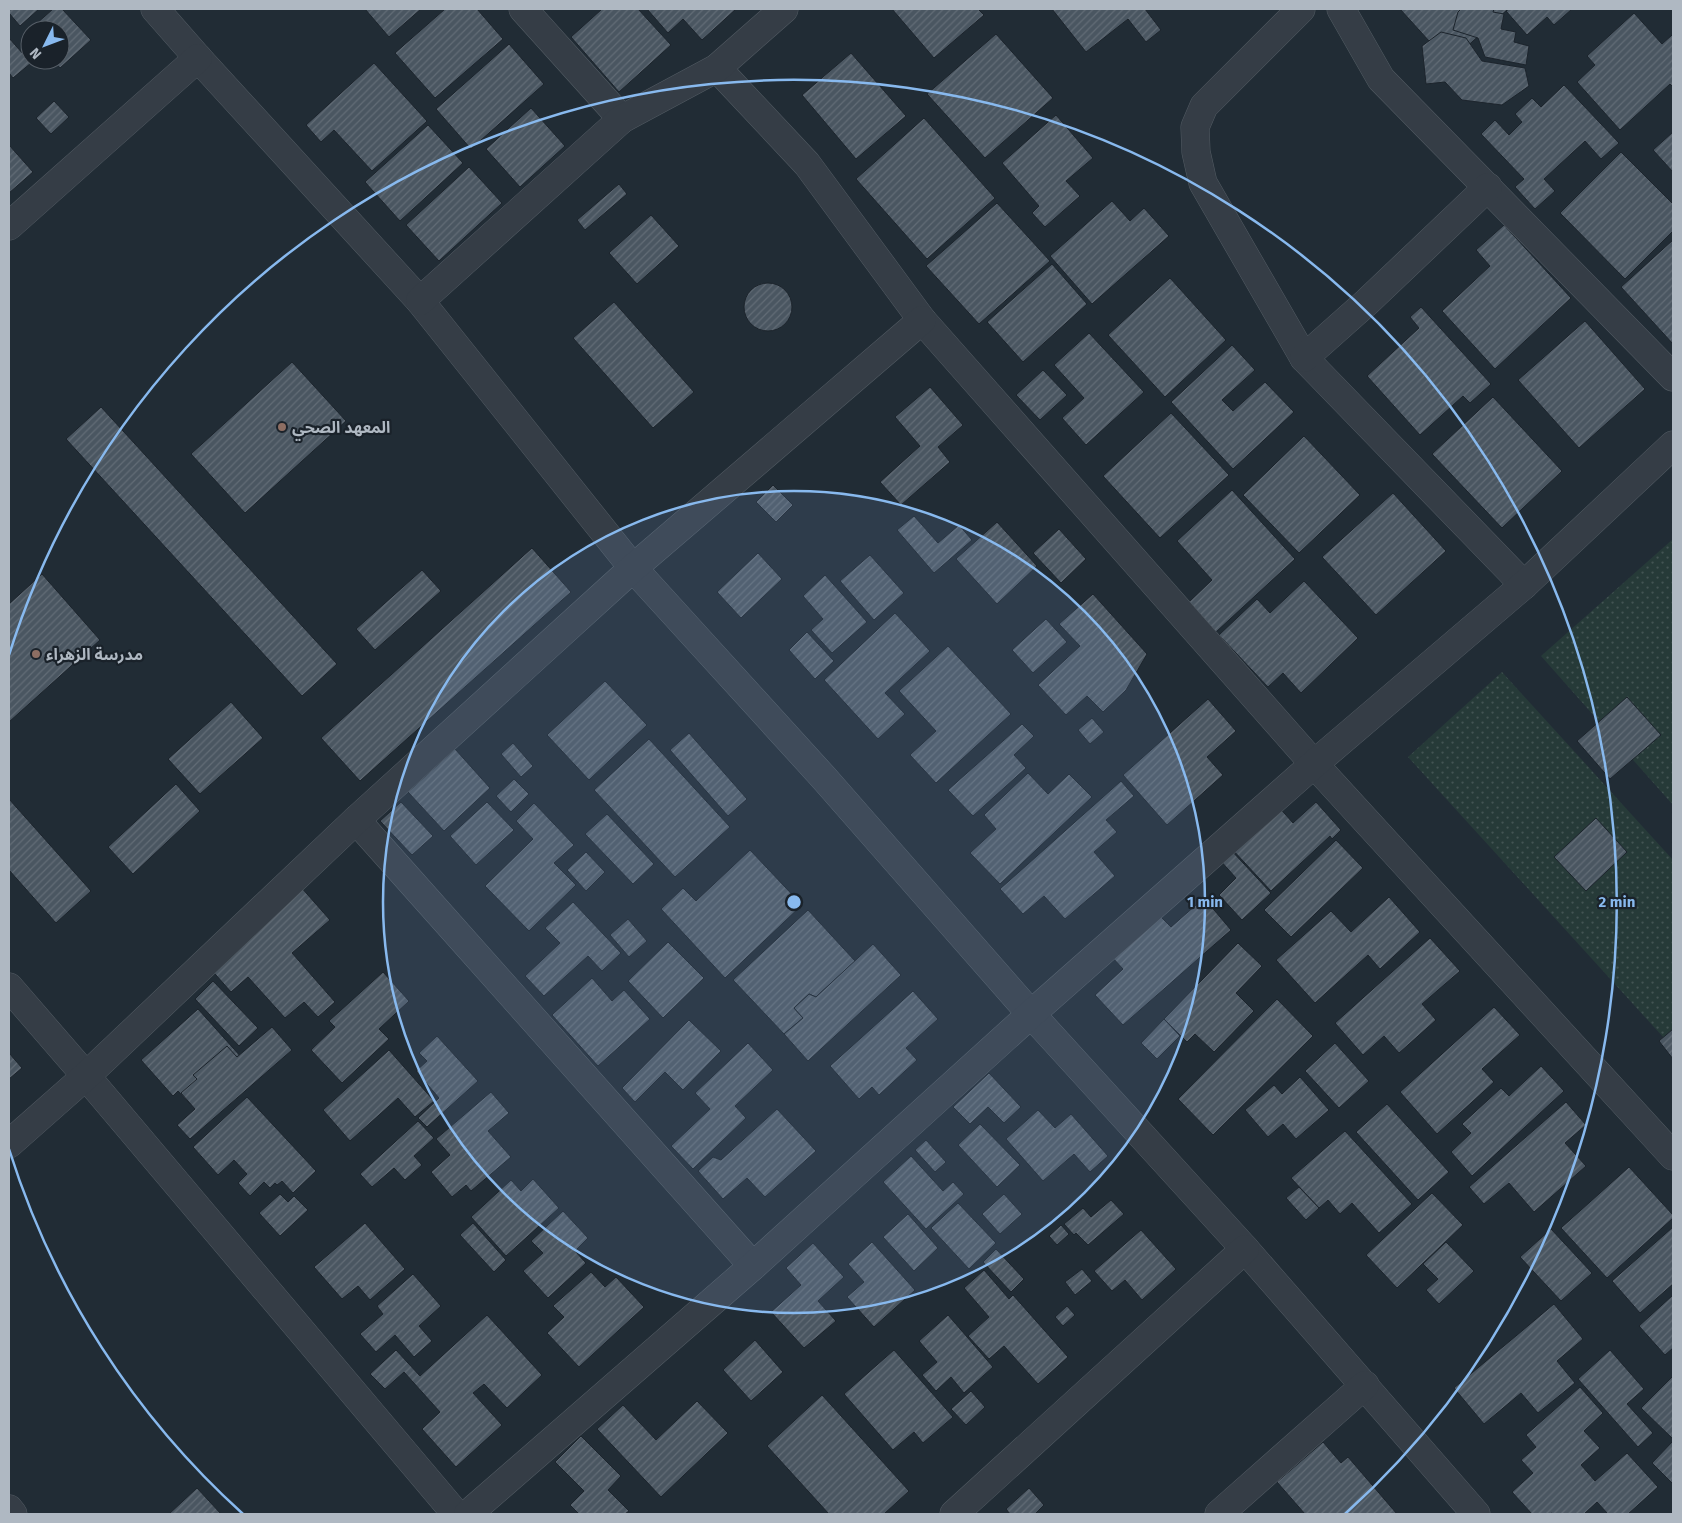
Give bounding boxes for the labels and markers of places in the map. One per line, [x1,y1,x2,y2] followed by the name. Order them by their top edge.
[292,418,390,441] place label: المعهد الصحي
[276,421,288,433] marker: المعهد الصحي
[46,645,143,664] place label: مدرسة الزهراء
[30,648,42,660] marker: مدرسة الزهراء
[785,893,803,911] centre of rings

